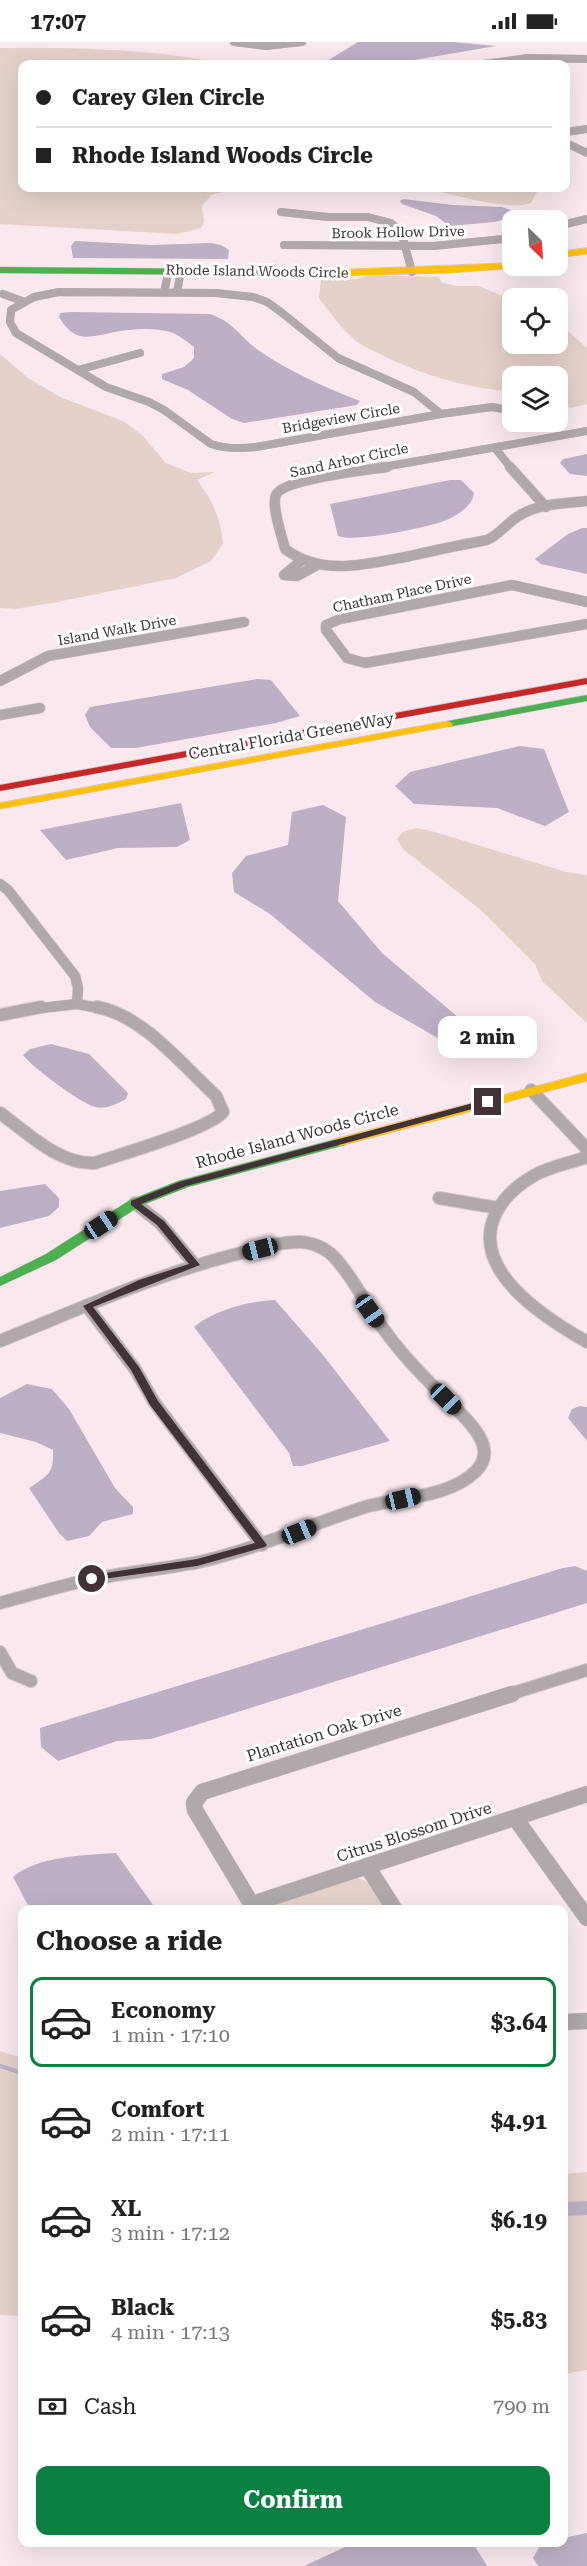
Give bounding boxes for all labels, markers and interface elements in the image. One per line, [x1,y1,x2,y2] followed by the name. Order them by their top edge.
[30,9,86,34] text: 17:07
[72,85,265,110] text: Carey Glen Circle
[72,143,373,168] text: Rhode Island Woods Circle
[502,210,568,276] north arrow
[502,210,568,432] map controls
[331,223,465,241] street label: Brook Hollow Drive
[165,261,349,281] street label: Rhode Island Woods Circle
[502,288,568,354] button: locate
[502,366,568,432] button: layers
[281,400,401,436] street label: Bridgeview Circle
[288,440,410,480] street label: Sand Arbor Circle
[331,570,473,615] street label: Chatham Place Drive
[57,612,178,648] street label: Island Walk Drive
[187,708,396,763] street label: Central Florida GreeneWay
[438,1015,538,1057] callout: 2 min
[460,1025,515,1049] text: 2 min
[474,1088,501,1115] route end
[194,1100,401,1172] street label: Rhode Island Woods Circle
[81,1208,121,1242] car
[240,1236,280,1262] car
[352,1291,388,1331] car
[427,1380,465,1418] car
[383,1486,423,1512] car
[279,1517,319,1547] car
[78,1565,105,1592] route start
[244,1700,404,1766] street label: Plantation Oak Drive
[334,1798,494,1866] street label: Citrus Blossom Drive
[36,1925,222,1957] text: Choose a ride
[39,1995,93,2049] icon: car
[111,1998,215,2023] text: Economy
[491,2010,547,2035] text: $3.64
[111,2023,230,2047] text: 1 min · 17:10
[39,2094,93,2148] icon: car
[111,2097,204,2122] text: Comfort
[491,2109,547,2134] text: $4.91
[111,2122,230,2146] text: 2 min · 17:11
[39,2193,93,2247] icon: car
[111,2196,141,2221] text: XL
[491,2208,547,2233] text: $6.19
[111,2221,230,2245] text: 3 min · 17:12
[39,2292,93,2346] icon: car
[111,2295,175,2320] text: Black
[491,2307,547,2332] text: $5.83
[111,2320,230,2344] text: 4 min · 17:13
[36,2390,69,2423] icon: cash
[84,2394,136,2419] text: Cash
[493,2394,550,2418] text: 790 m
[36,2466,550,2535] button: Confirm

